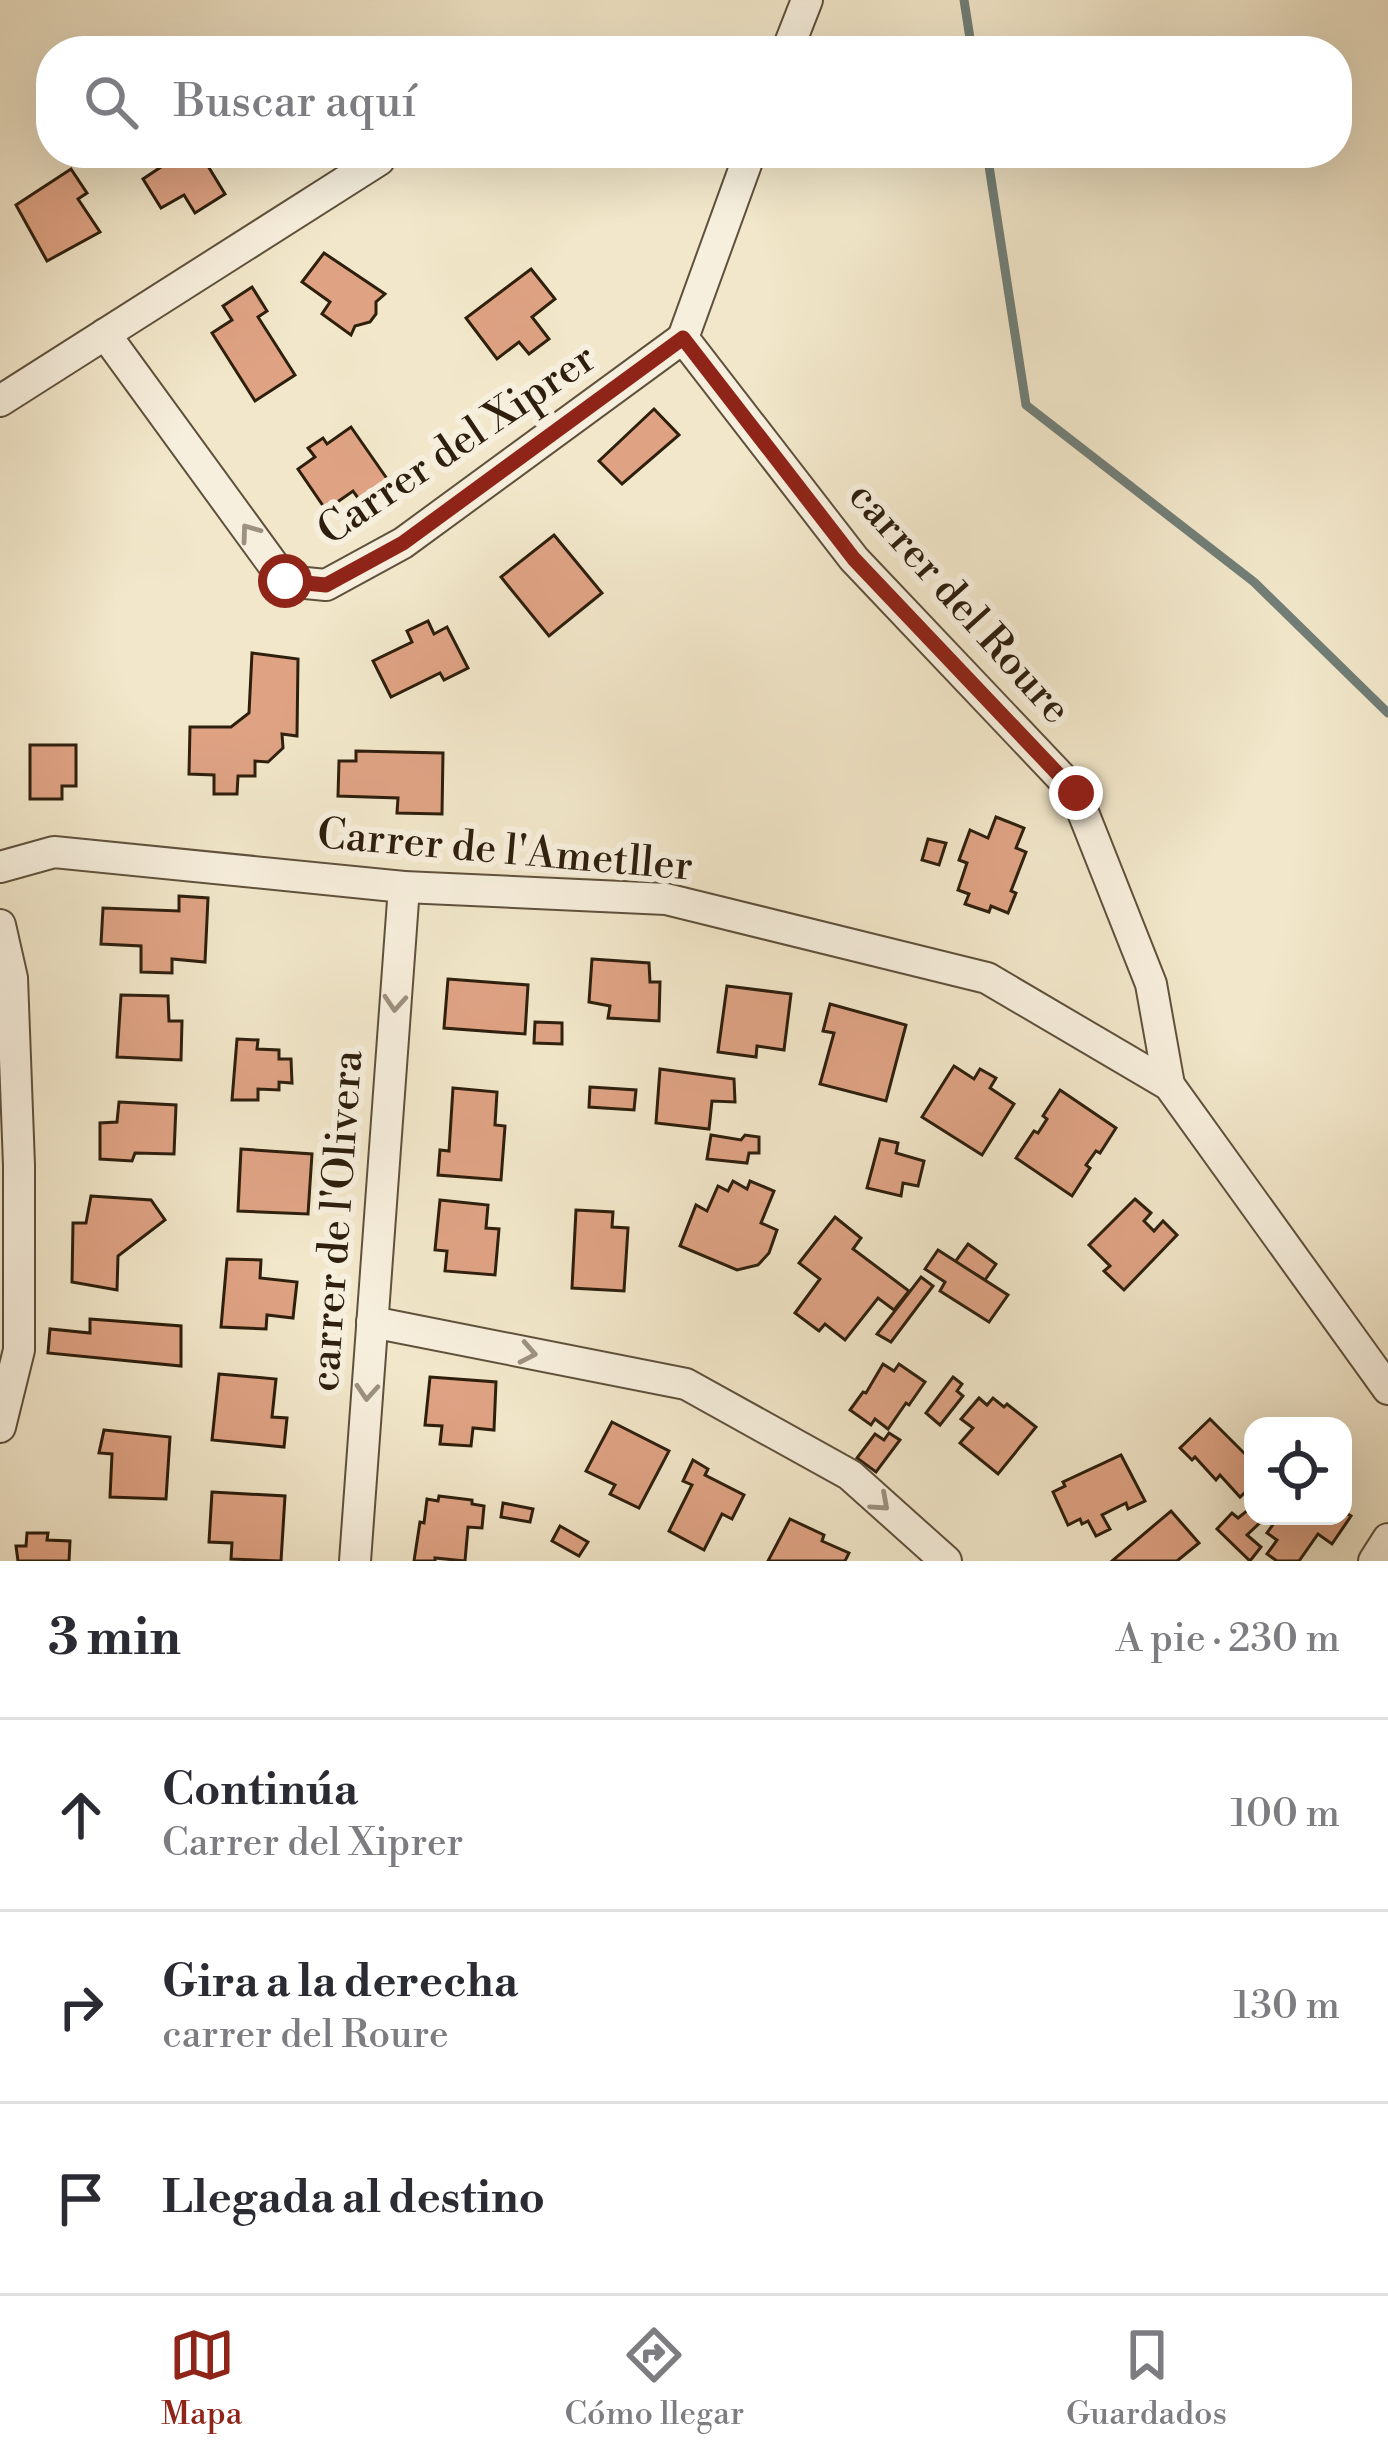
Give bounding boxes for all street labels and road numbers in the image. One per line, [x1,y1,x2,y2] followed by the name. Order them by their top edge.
[308,332,606,558] street label: Carrer del Xiprer
[836,471,1082,735] street label: carrer del Roure
[315,808,695,894] street label: Carrer de l'Ametller
[299,1048,375,1394] street label: carrer de l'Olivera

